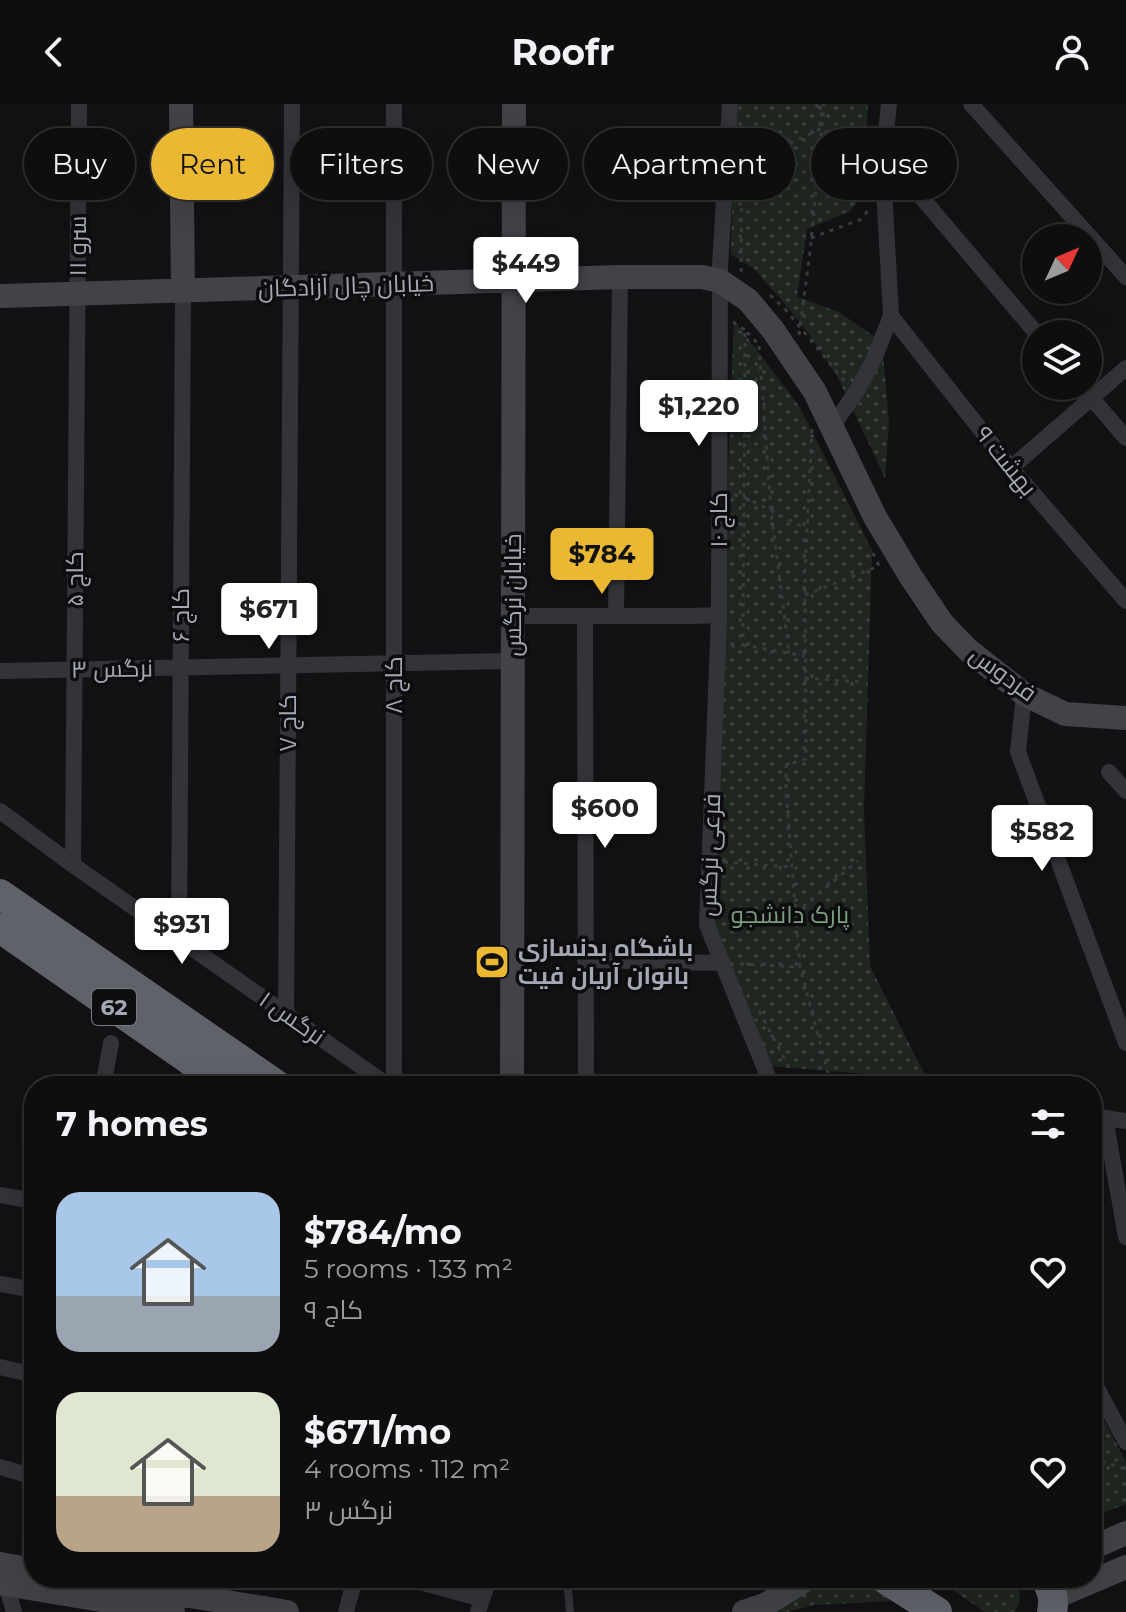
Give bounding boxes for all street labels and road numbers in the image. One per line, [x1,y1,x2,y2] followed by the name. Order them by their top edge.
[63,216,92,276] street label: سرو ۱۱
[258,268,434,305] street label: خیابان چال آزادگان
[970,420,1043,501] street label: بهشت ۹
[704,492,735,548] street label: کاج ۱۰
[498,534,527,656] street label: خیابان نرگس
[60,551,91,607] street label: کاج ۵
[166,588,197,642] street label: کاج ۶
[964,640,1042,708] street label: فردوس
[71,653,153,684] street label: نرگس ۳
[379,656,410,714] street label: کاج ۸
[273,694,304,752] street label: کاج ۷
[693,793,726,917] street label: فرعی نرگس
[254,985,331,1051] street label: نرگس ۱
[92,989,136,1025] road number: 62

